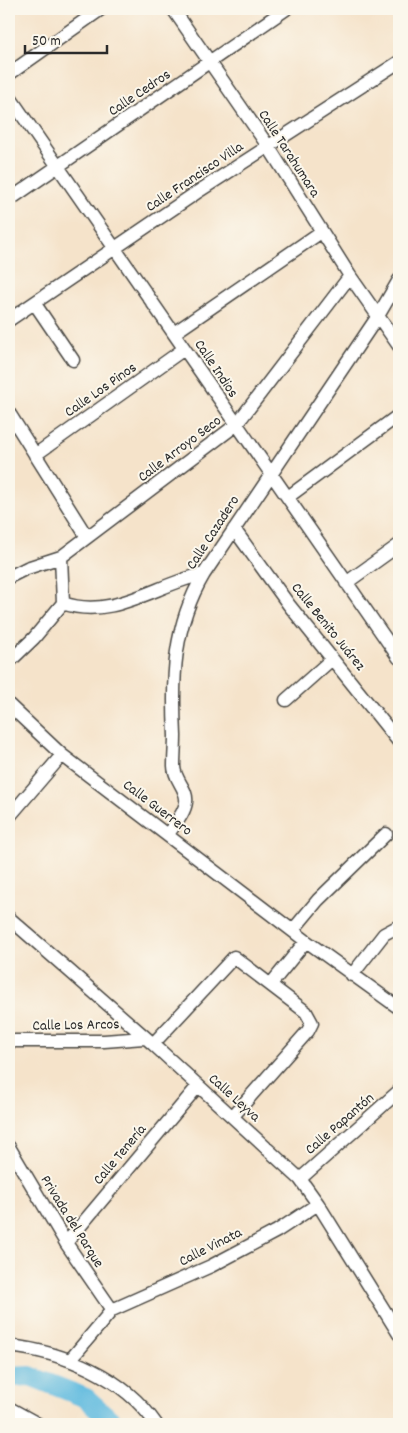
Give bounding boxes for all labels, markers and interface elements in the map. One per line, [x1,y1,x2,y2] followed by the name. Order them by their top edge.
[25,22,108,54] scale bar
[32,31,61,53] text: 50 m
[104,65,176,123] street label: Calle Cedros
[252,106,325,203] street label: Calle Tarahumara
[142,136,249,218] street label: Calle Francisco Villa
[188,336,243,403] street label: Calle Indios
[61,358,142,424] street label: Calle Los Pinos
[134,411,227,488] street label: Calle Arroyo Seco
[181,491,246,575] street label: Calle Cazadero
[285,578,370,676] street label: Calle Benito Juárez
[117,775,197,842] street label: Calle Guerrero
[32,1014,120,1038] street label: Calle Los Arcos
[203,1069,265,1129] street label: Calle Leyva
[301,1088,380,1161] street label: Calle Papantón
[89,1119,153,1190] street label: Calle Tenería
[34,1171,109,1273] street label: Privada del Parque
[176,1222,247,1273] street label: Calle Vinata

